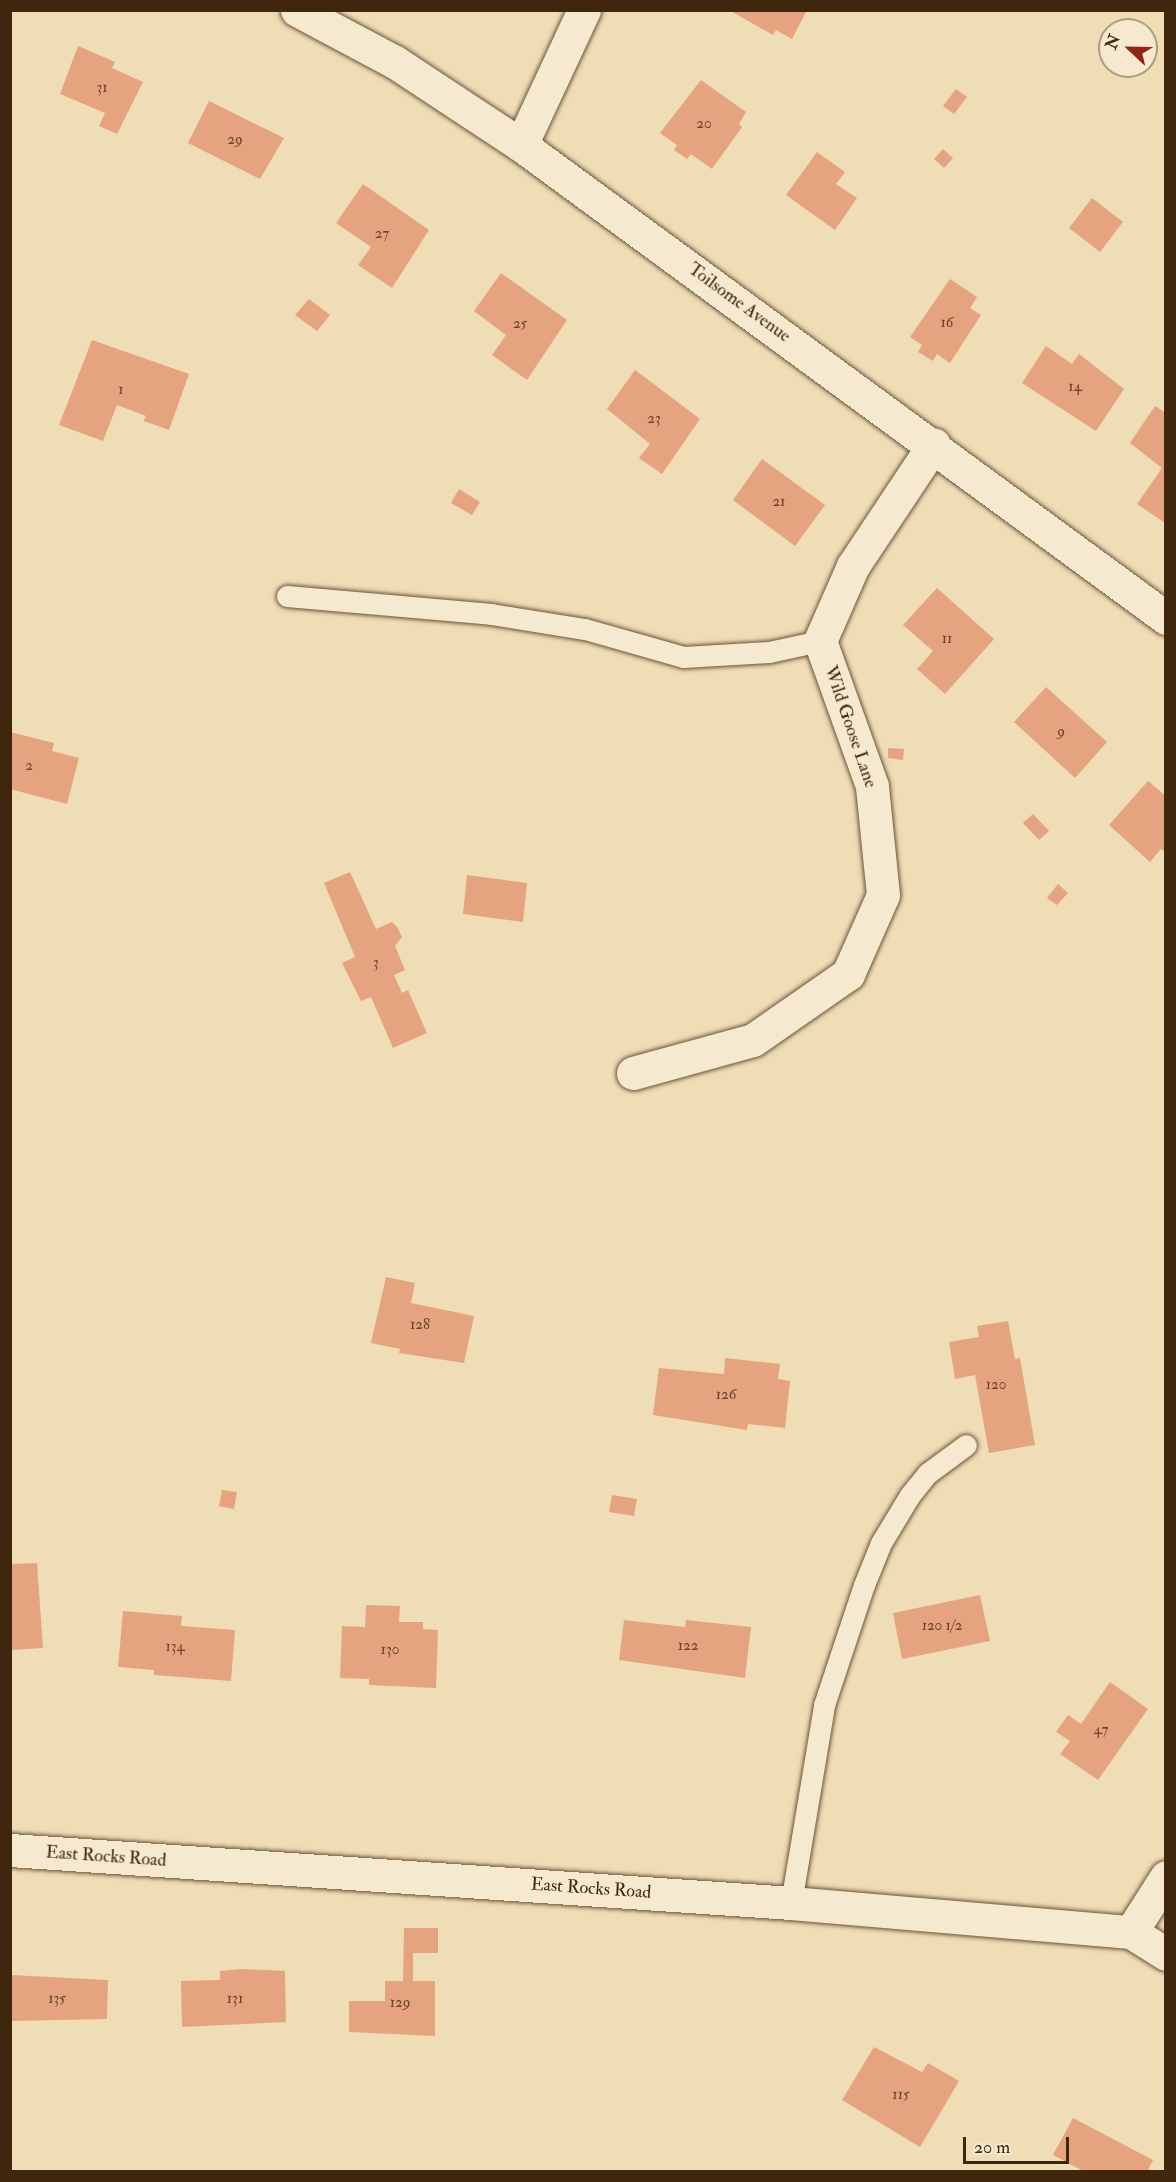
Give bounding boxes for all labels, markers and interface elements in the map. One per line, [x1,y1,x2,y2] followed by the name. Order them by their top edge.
[1098,18,1158,78] north arrow
[1101,32,1125,52] text: N
[96,79,108,97] house number: 31
[696,115,712,133] house number: 20
[227,131,243,149] house number: 29
[375,225,389,243] house number: 27
[684,259,794,347] street label: Toilsome Avenue
[941,314,953,332] house number: 16
[513,315,527,333] house number: 25
[1068,378,1082,396] house number: 14
[118,381,124,399] house number: 1
[647,410,661,428] house number: 23
[773,493,785,511] house number: 21
[942,630,952,648] house number: 11
[819,663,881,791] street label: Wild Goose Lane
[1057,723,1065,741] house number: 9
[25,757,33,775] house number: 2
[373,954,379,972] house number: 3
[410,1316,430,1334] house number: 128
[986,1376,1006,1394] house number: 120
[716,1386,736,1404] house number: 126
[922,1617,962,1635] house number: 120 1/2
[678,1637,698,1655] house number: 122
[165,1638,185,1656] house number: 134
[381,1641,399,1659] house number: 130
[1094,1721,1108,1739] house number: 47
[45,1842,167,1872] street label: East Rocks Road
[530,1874,652,1904] street label: East Rocks Road
[48,1990,66,2008] house number: 135
[227,1990,243,2008] house number: 131
[390,1994,410,2012] house number: 129
[892,2086,910,2104] house number: 115
[966,2125,1072,2163] scale bar
[974,2136,1010,2159] text: 20 m

